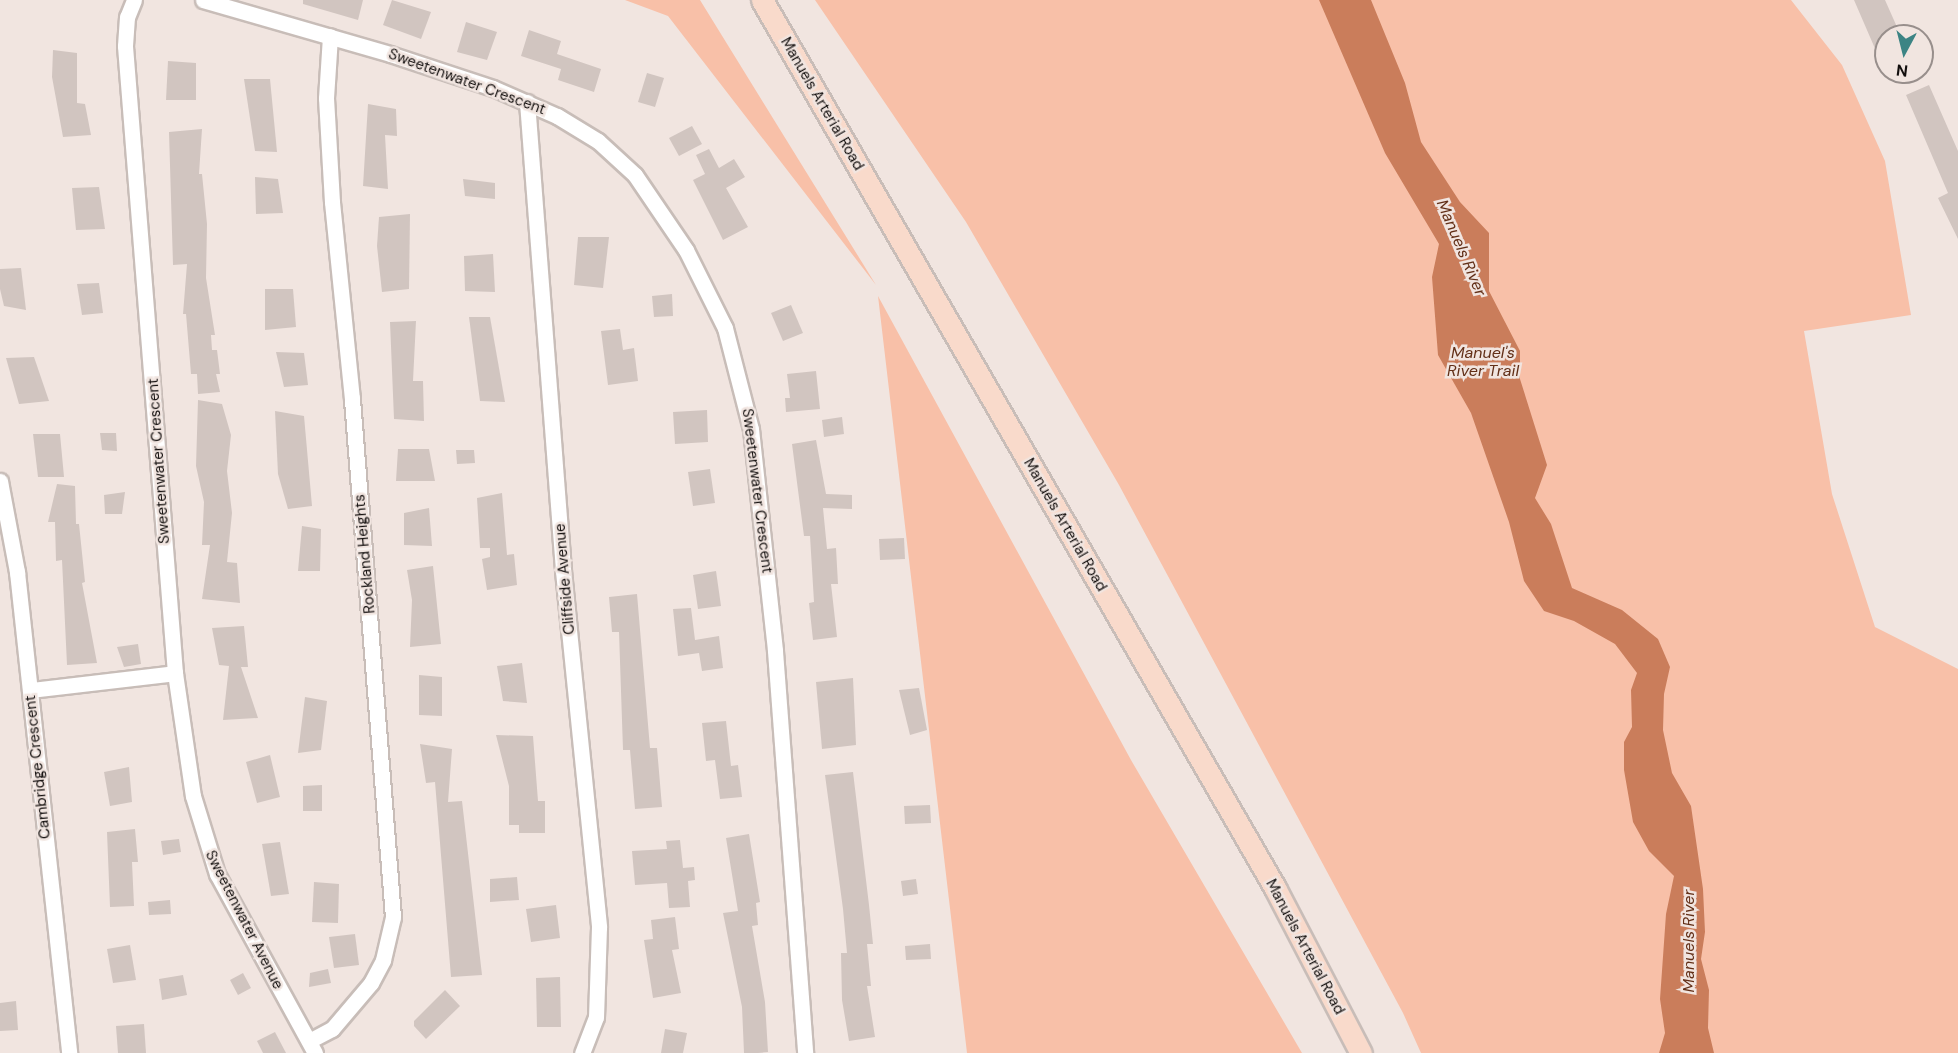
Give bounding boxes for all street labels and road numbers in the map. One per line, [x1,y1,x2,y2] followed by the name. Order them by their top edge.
[777,34,867,174] street label: Manuels Arterial Road
[386,45,548,119] street label: Sweetenwater Crescent
[144,378,174,544] street label: Sweetenwater Crescent
[738,408,776,574] street label: Sweetenwater Crescent
[1020,455,1110,595] street label: Manuels Arterial Road
[351,494,379,614] street label: Rockland Heights
[551,523,579,635] street label: Cliffside Avenue
[21,694,55,840] street label: Cambridge Crescent
[201,848,287,992] street label: Sweetenwater Avenue
[1262,876,1348,1018] street label: Manuels Arterial Road

